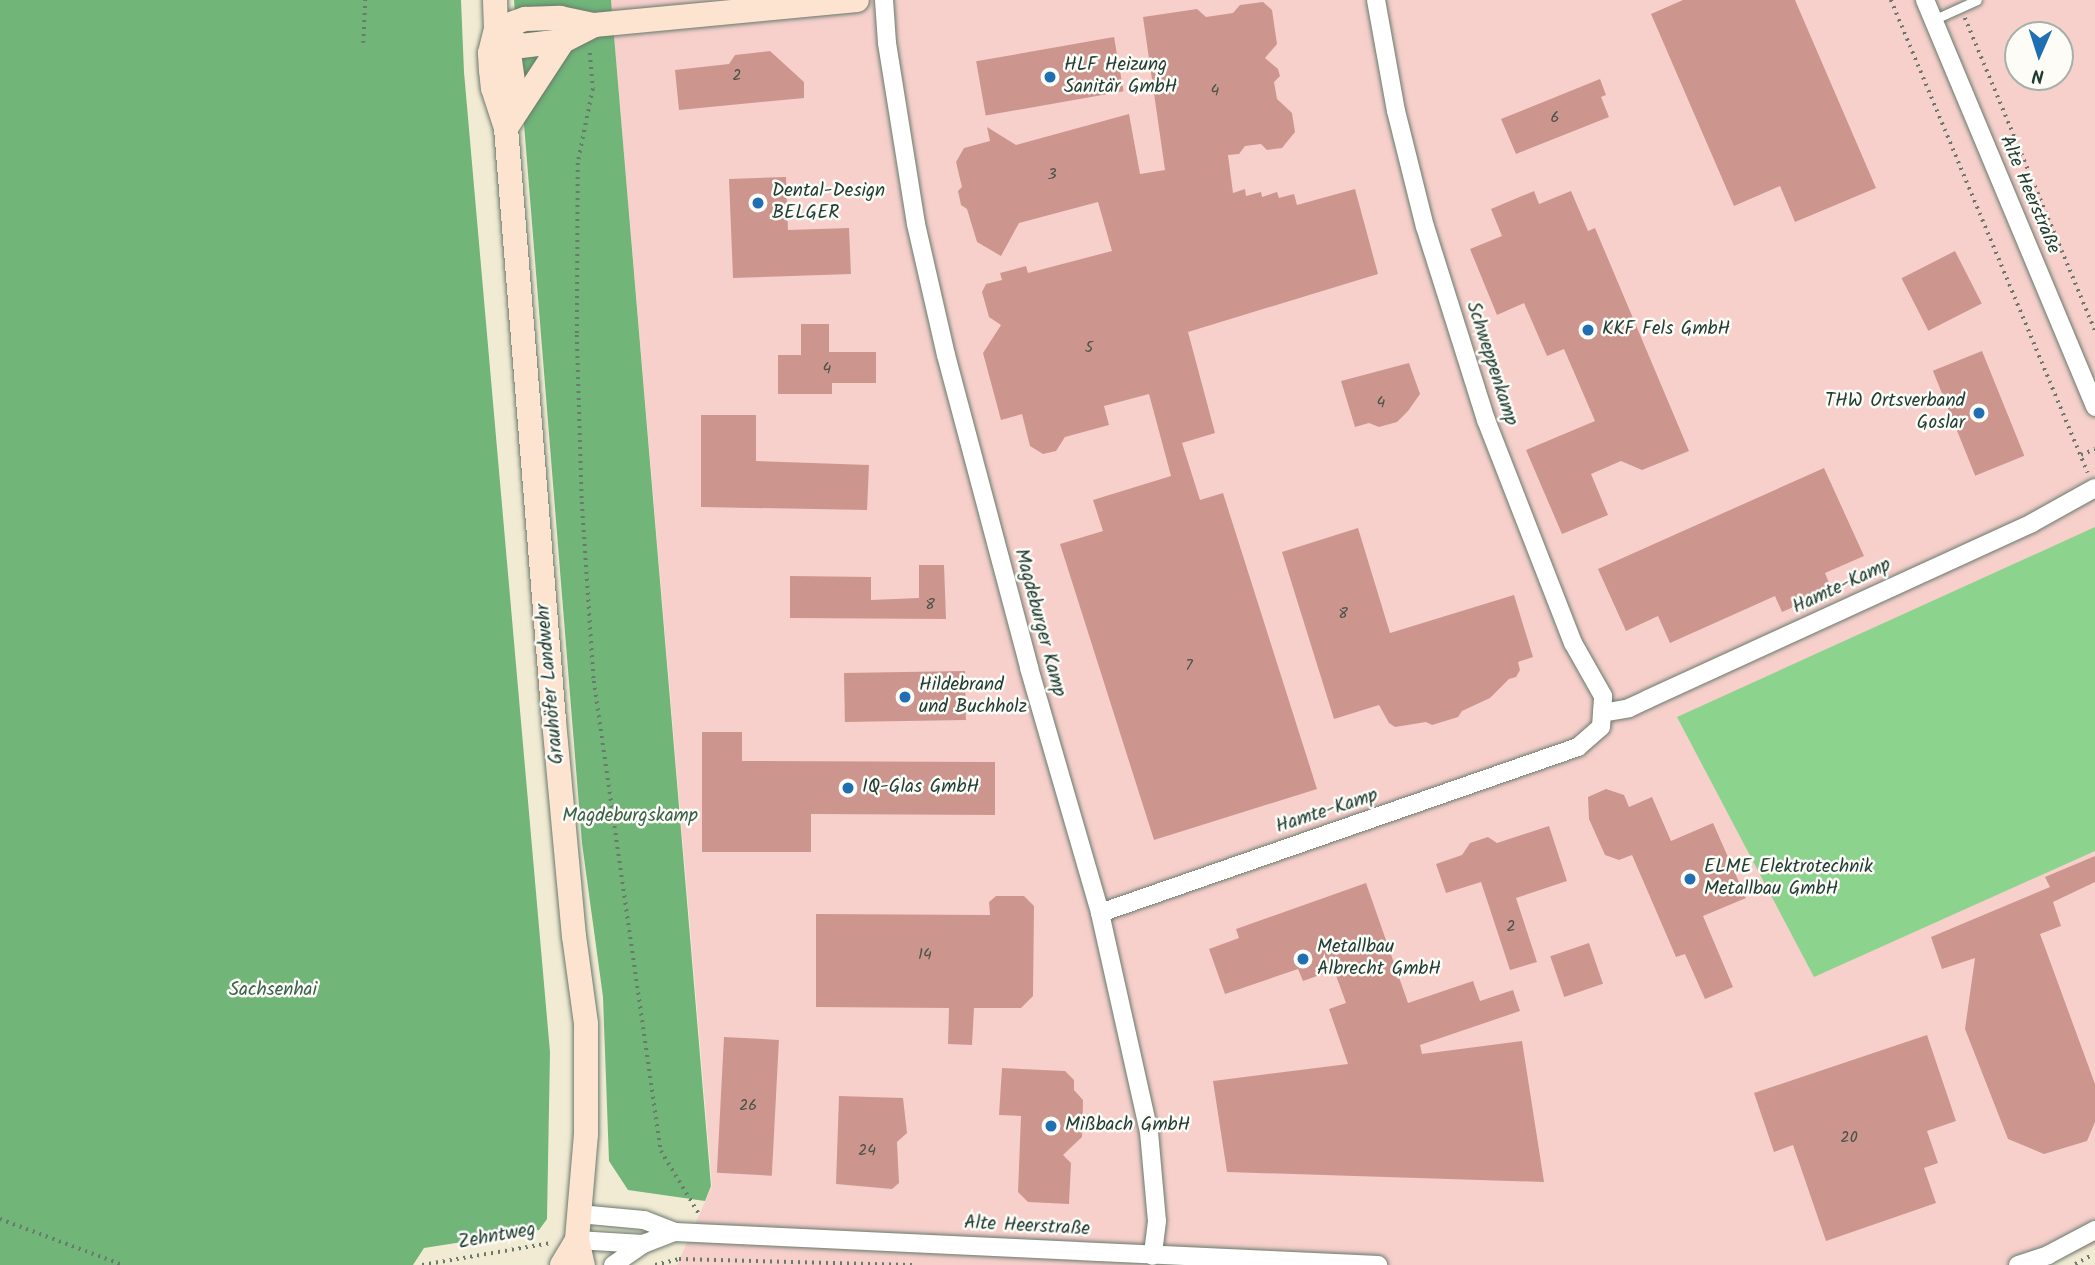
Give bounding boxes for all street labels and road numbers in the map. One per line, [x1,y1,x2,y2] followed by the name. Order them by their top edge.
[1994,132,2064,258] street label: Alte Heerstraße
[1460,299,1522,429] street label: Schweppenkamp
[1008,547,1070,699] street label: Magdeburger Kamp
[1789,554,1895,620] street label: Hamte-Kamp
[533,603,569,765] street label: Grauhöfer Landwehr
[1273,785,1381,839] street label: Hamte-Kamp
[963,1212,1091,1242] street label: Alte Heerstraße
[456,1219,538,1255] street label: Zehntweg

